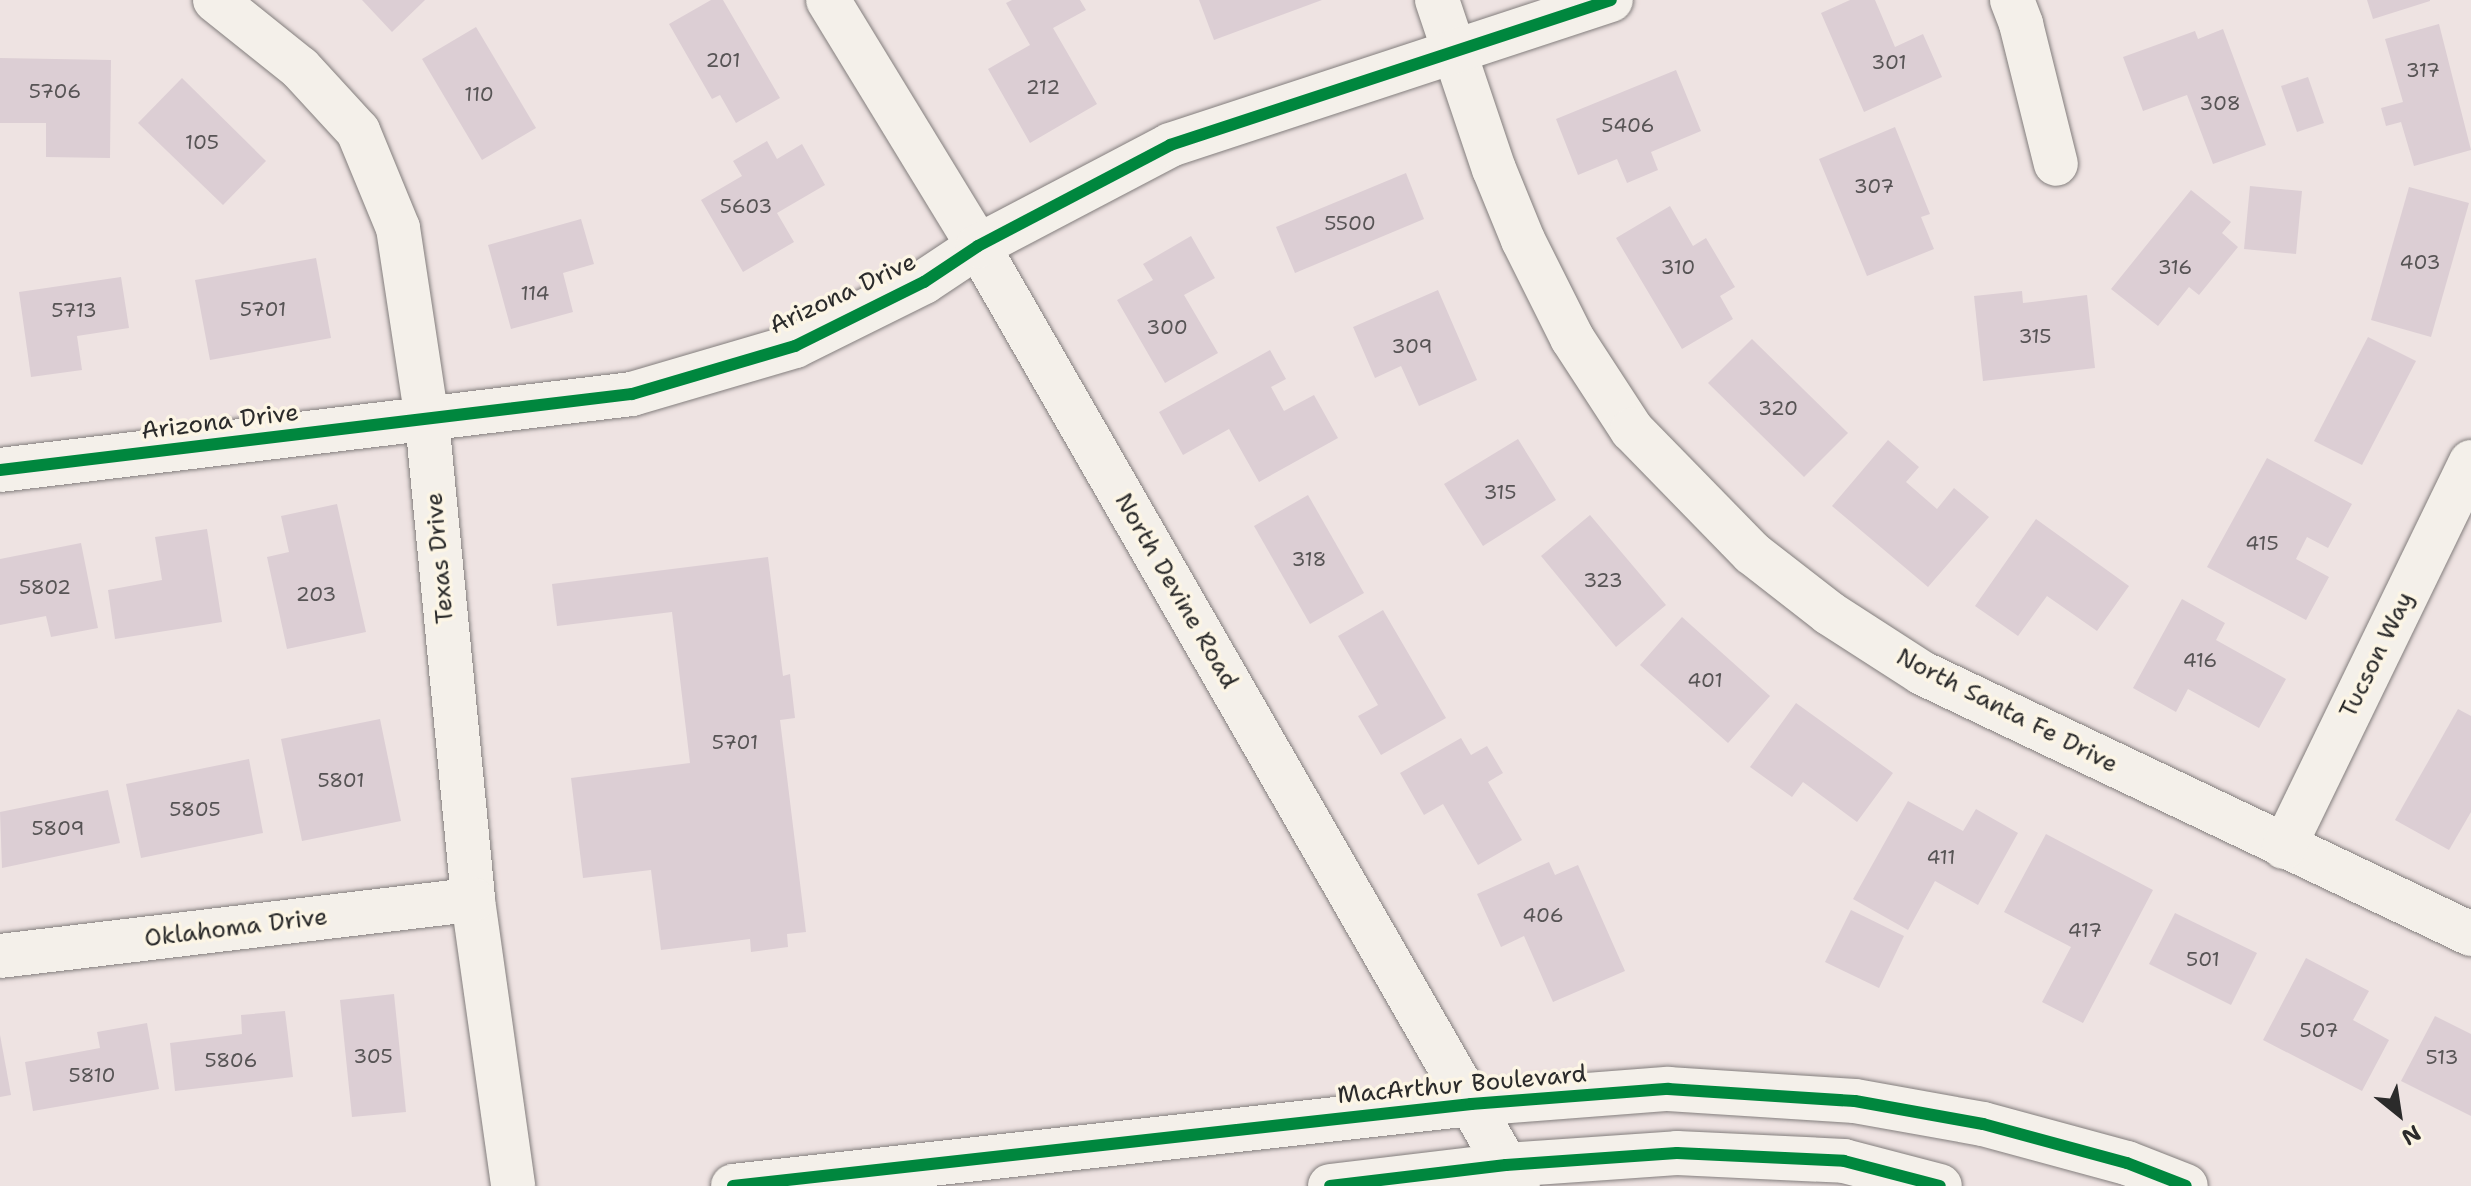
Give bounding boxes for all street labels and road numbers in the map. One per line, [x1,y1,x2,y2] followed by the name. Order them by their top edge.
[765,247,921,341] street label: Arizona Drive
[140,398,300,446] street label: Arizona Drive
[1108,488,1244,694] street label: North Devine Road
[420,491,460,625] street label: Texas Drive
[2334,587,2420,723] street label: Tucson Way
[1891,643,2123,779] street label: North Santa Fe Drive
[143,902,329,954] street label: Oklahoma Drive
[1336,1060,1588,1110] street label: MacArthur Boulevard

